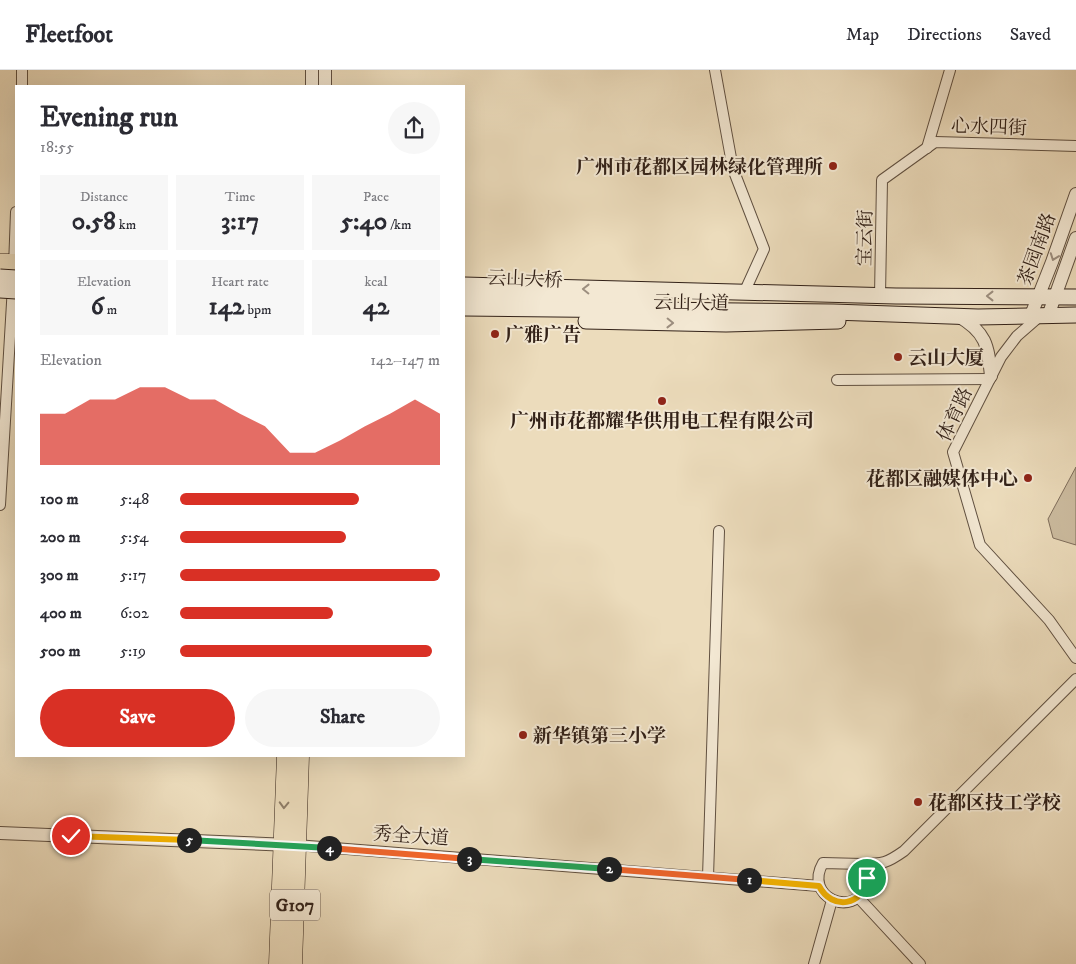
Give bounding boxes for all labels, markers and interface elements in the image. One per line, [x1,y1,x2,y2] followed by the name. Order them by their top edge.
[25,20,113,50] text: Fleetfoot
[846,24,879,46] text: Map
[907,24,982,46] text: Directions
[1010,24,1051,46] text: Saved
[40,100,178,135] text: Evening run
[388,102,440,154] button: share
[951,115,1027,140] street label: 心水四街
[40,137,74,157] text: 18:55
[576,156,823,179] place label: 广州市花都区园林绿化管理所
[827,160,839,172] marker: 广州市花都区园林绿化管理所
[80,188,128,206] text: Distance
[225,188,255,206] text: Time
[363,188,389,206] text: Pace
[72,206,116,237] text: 0.58
[221,206,259,237] text: 3:17
[340,206,387,237] text: 5:40
[854,209,877,267] street label: 宝云街
[1014,210,1061,289] street label: 茶园南路
[116,216,136,234] text: km
[387,216,412,234] text: /km
[1050,252,1060,261] one-way arrow
[487,267,563,292] street label: 云山大桥
[77,273,131,291] text: Elevation
[211,273,269,291] text: Heart rate
[365,273,387,291] text: kcal
[582,284,590,294] one-way arrow
[91,291,104,322] text: 6
[209,291,244,322] text: 142
[363,291,389,322] text: 42
[653,291,729,316] street label: 云山大道
[986,291,994,301] one-way arrow
[104,301,117,319] text: m
[244,301,271,319] text: bpm
[666,317,674,328] one-way arrow
[505,324,581,347] place label: 广雅广告
[489,328,501,340] marker: 广雅广告
[908,347,984,370] place label: 云山大厦
[40,350,102,370] text: Elevation
[370,350,440,370] text: 142–147 m
[892,351,904,363] marker: 云山大厦
[933,384,978,445] street label: 体育路
[656,395,668,407] marker: 广州市花都耀华供用电工程有限公司
[510,410,814,433] place label: 广州市花都耀华供用电工程有限公司
[866,468,1018,491] place label: 花都区融媒体中心
[1022,472,1034,484] marker: 花都区融媒体中心
[40,489,79,509] text: 100 m
[120,489,149,509] text: 5:48
[40,527,81,547] text: 200 m
[120,527,148,547] text: 5:54
[40,565,79,585] text: 300 m
[120,565,146,585] text: 5:17
[40,603,82,623] text: 400 m
[120,603,149,623] text: 6:02
[40,641,81,661] text: 500 m
[120,641,146,661] text: 5:19
[40,689,235,747] button: Save
[245,689,440,747] button: Share
[533,725,666,748] place label: 新华镇第三小学
[517,729,529,741] marker: 新华镇第三小学
[928,792,1061,815] place label: 花都区技工学校
[912,796,924,808] marker: 花都区技工学校
[279,801,290,809] one-way arrow
[50,815,92,857] pin
[57,822,85,850] icon: check
[372,822,450,851] street label: 秀全大道
[176,828,202,852] pin: 5
[186,831,193,849] text: 5
[316,836,342,860] pin: 4
[325,839,334,857] text: 4
[456,846,482,872] pin: 3
[467,850,472,868] text: 3
[596,856,622,882] pin: 2
[846,857,888,899] pin
[606,860,613,878] text: 2
[853,864,881,892] icon: arrive
[736,868,762,892] pin: 1
[747,871,752,889] text: 1
[270,890,320,920] road number: G107

